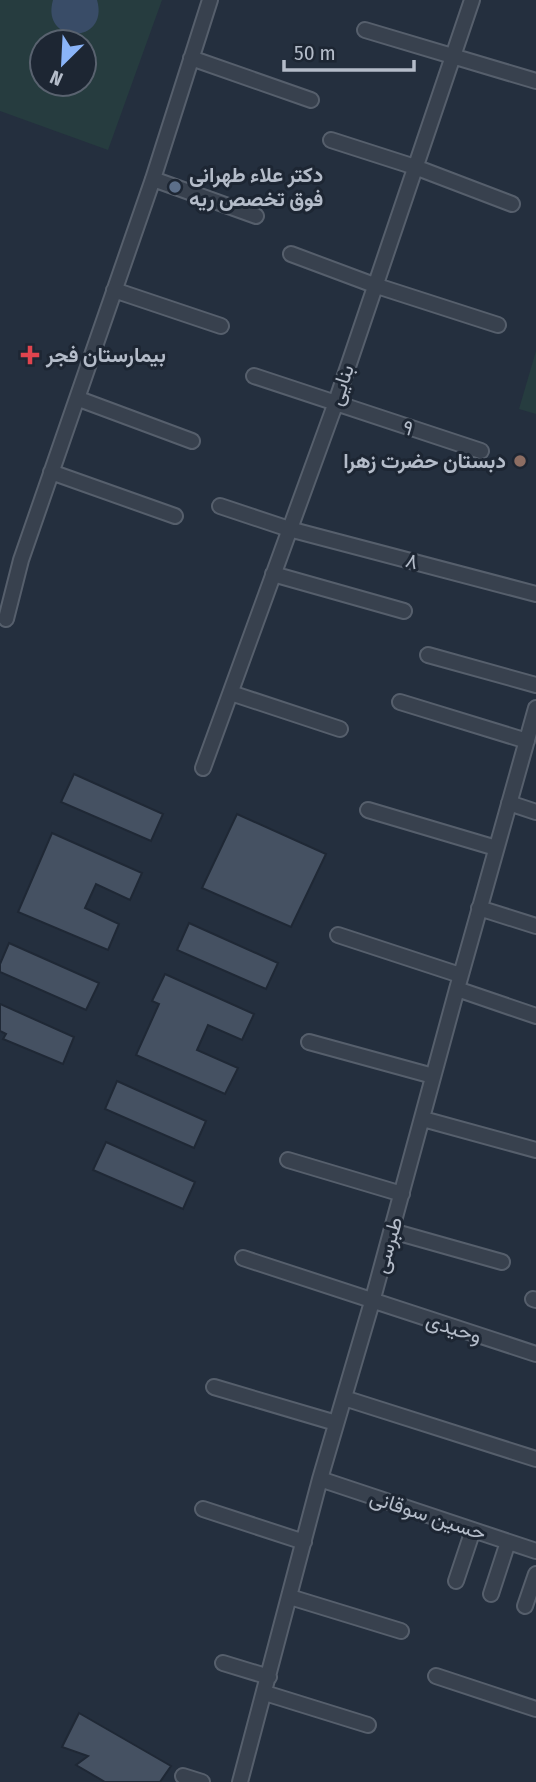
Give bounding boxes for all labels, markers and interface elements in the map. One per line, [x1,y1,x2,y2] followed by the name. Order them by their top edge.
[28,28,98,98] north arrow
[284,28,414,72] scale bar
[294,40,336,66] text: 50 m
[46,65,66,91] text: N
[189,162,323,212] place label: دکتر علاء طهرانی فوق تخصص ریه
[167,179,183,195] marker: دکتر علاء طهرانی فوق تخصص ریه
[45,342,166,368] place label: بیمارستان فجر
[20,345,40,365] marker: بیمارستان فجر
[322,361,360,409] street label: بنایی
[399,414,417,442] street label: ۹
[343,448,506,474] place label: دبستان حضرت زهرا
[512,453,528,469] marker: دبستان حضرت زهرا
[403,547,421,575] street label: ۸
[368,1214,408,1276] street label: طبرسی
[423,1307,485,1349] street label: وحیدی
[367,1484,489,1546] street label: حسین سوقانی

